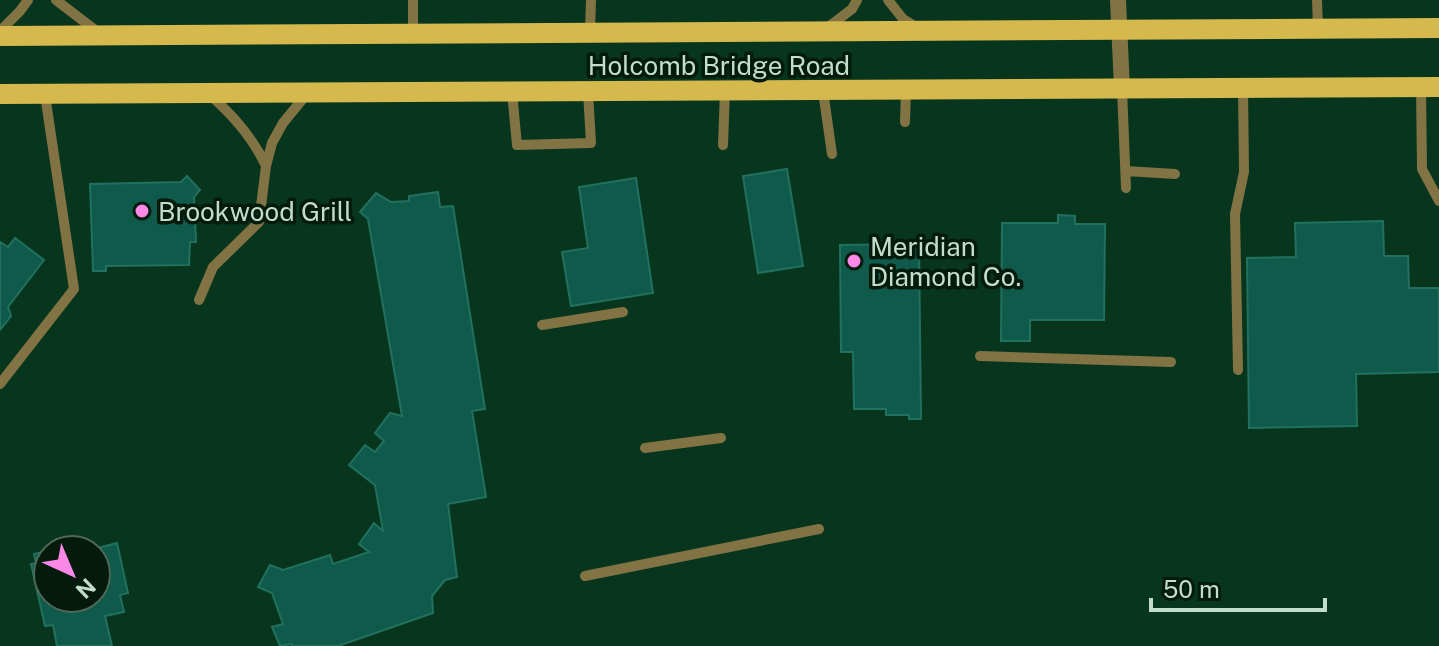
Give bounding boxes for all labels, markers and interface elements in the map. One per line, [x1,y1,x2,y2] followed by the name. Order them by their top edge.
[588,50,850,81] street label: Holcomb Bridge Road
[158,196,352,227] place label: Brookwood Grill
[133,202,151,220] marker: Brookwood Grill
[870,231,1021,292] place label: Meridian Diamond Co.
[845,252,863,270] marker: Meridian Diamond Co.
[32,534,112,614] north arrow
[1151,562,1325,612] scale bar
[71,573,101,604] text: N
[1163,575,1220,603] text: 50 m

